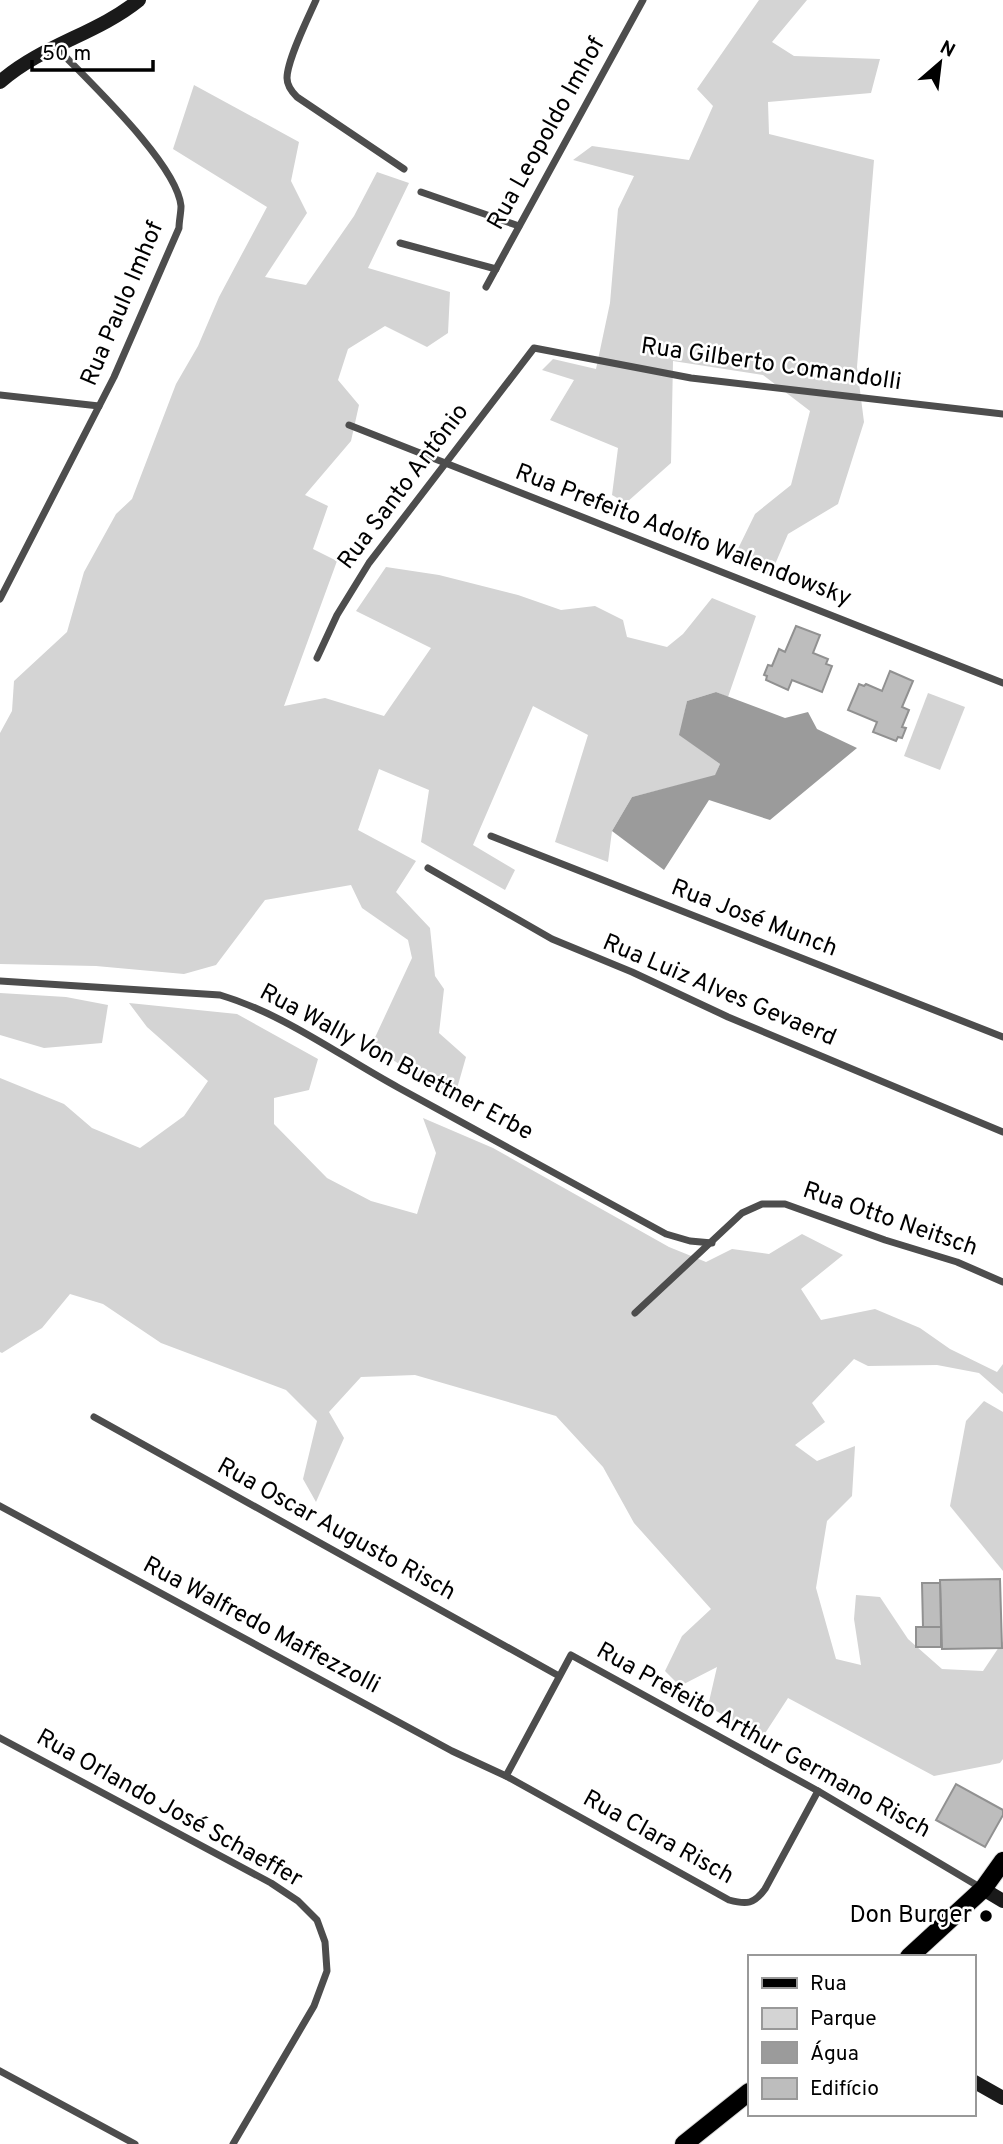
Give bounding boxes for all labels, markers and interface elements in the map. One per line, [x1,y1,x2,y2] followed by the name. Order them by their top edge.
[32,28,152,72] scale bar
[905,28,975,98] north arrow
[482,32,612,236] street label: Rua Leopoldo Imhof
[935,36,959,64] text: N
[42,41,91,68] text: 50 m
[75,217,171,391] street label: Rua Paulo Imhof
[639,332,903,398] street label: Rua Gilberto Comandolli
[332,398,476,576] street label: Rua Santo Antônio
[511,458,855,614] street label: Rua Prefeito Adolfo Walendowsky
[667,874,841,964] street label: Rua José Munch
[598,928,840,1054] street label: Rua Luiz Alves Gevaerd
[254,978,538,1148] street label: Rua Wally Von Buettner Erbe
[799,1176,981,1264] street label: Rua Otto Neitsch
[211,1452,461,1608] street label: Rua Oscar Augusto Risch
[137,1551,385,1701] street label: Rua Walfredo Maffezzolli
[591,1636,935,1846] street label: Rua Prefeito Arthur Germano Risch
[31,1723,307,1895] street label: Rua Orlando José Schaeffer
[577,1784,739,1892] street label: Rua Clara Risch
[849,1901,972,1931] place label: Don Burger
[978,1908,994,1924] marker: Don Burger
[748,1955,975,2116] legend
[810,1971,847,1998] text: Rua
[810,2006,877,2033] text: Parque
[810,2040,859,2068] text: Água
[810,2076,879,2103] text: Edifício

